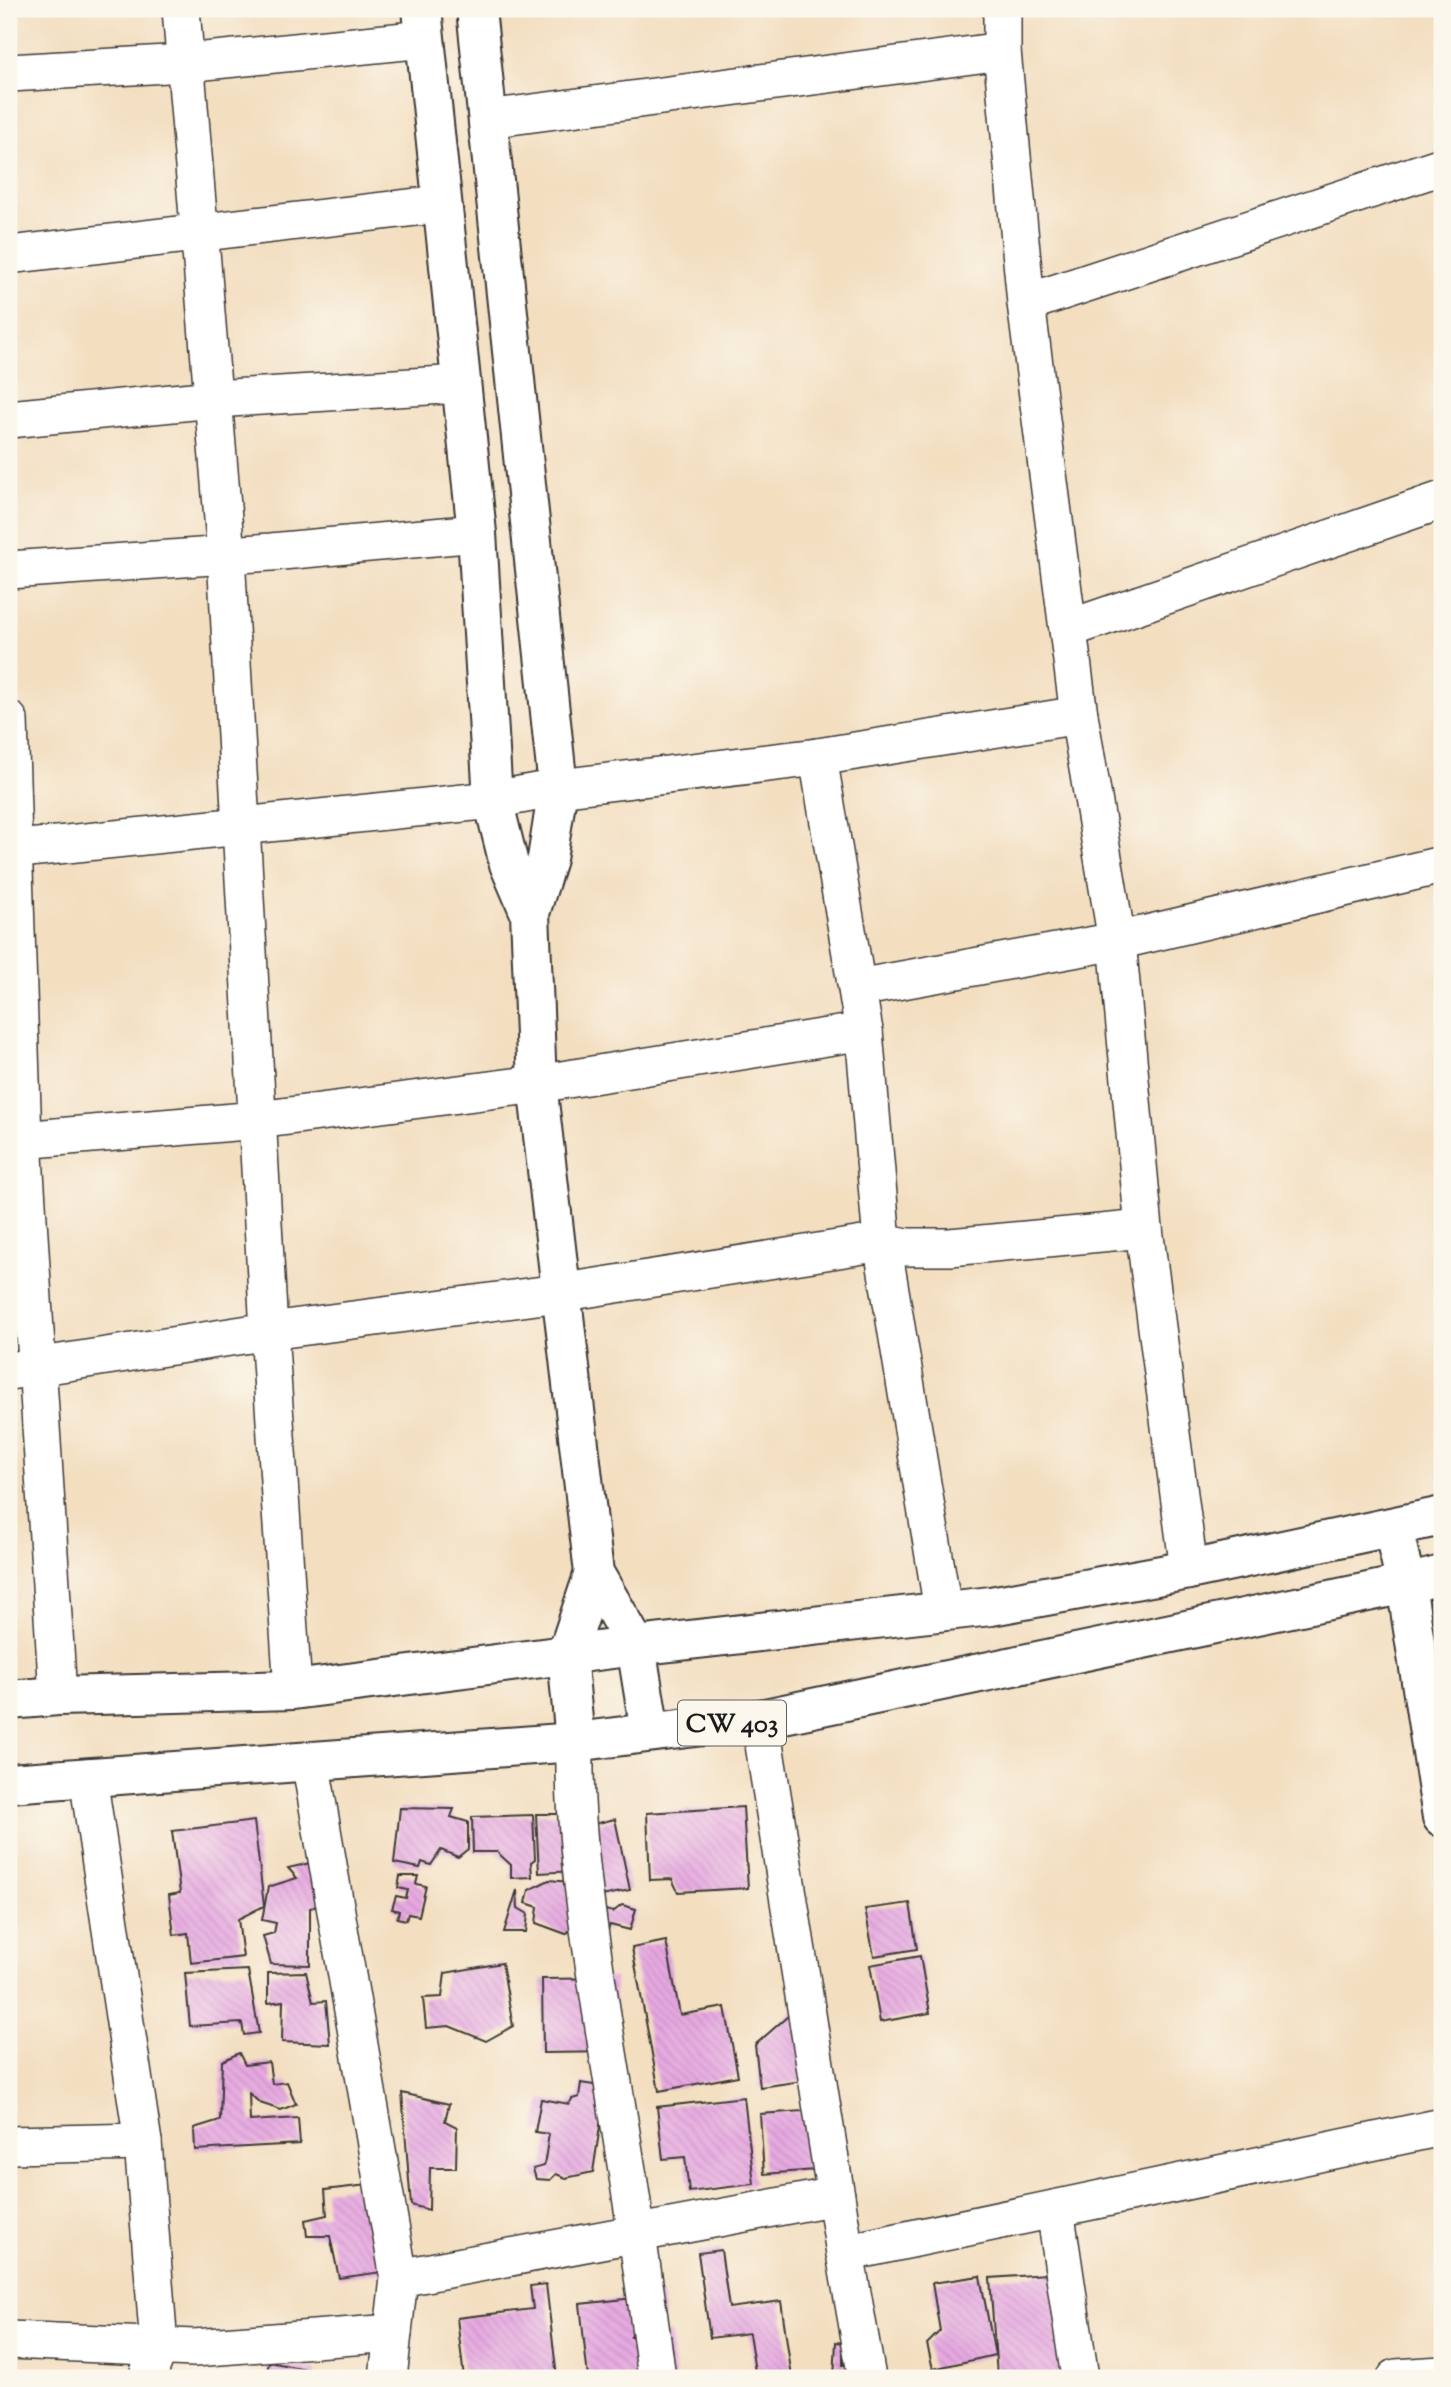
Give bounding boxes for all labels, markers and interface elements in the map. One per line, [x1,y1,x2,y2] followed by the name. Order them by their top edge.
[678,1700,786,1746] road number: CW 403

